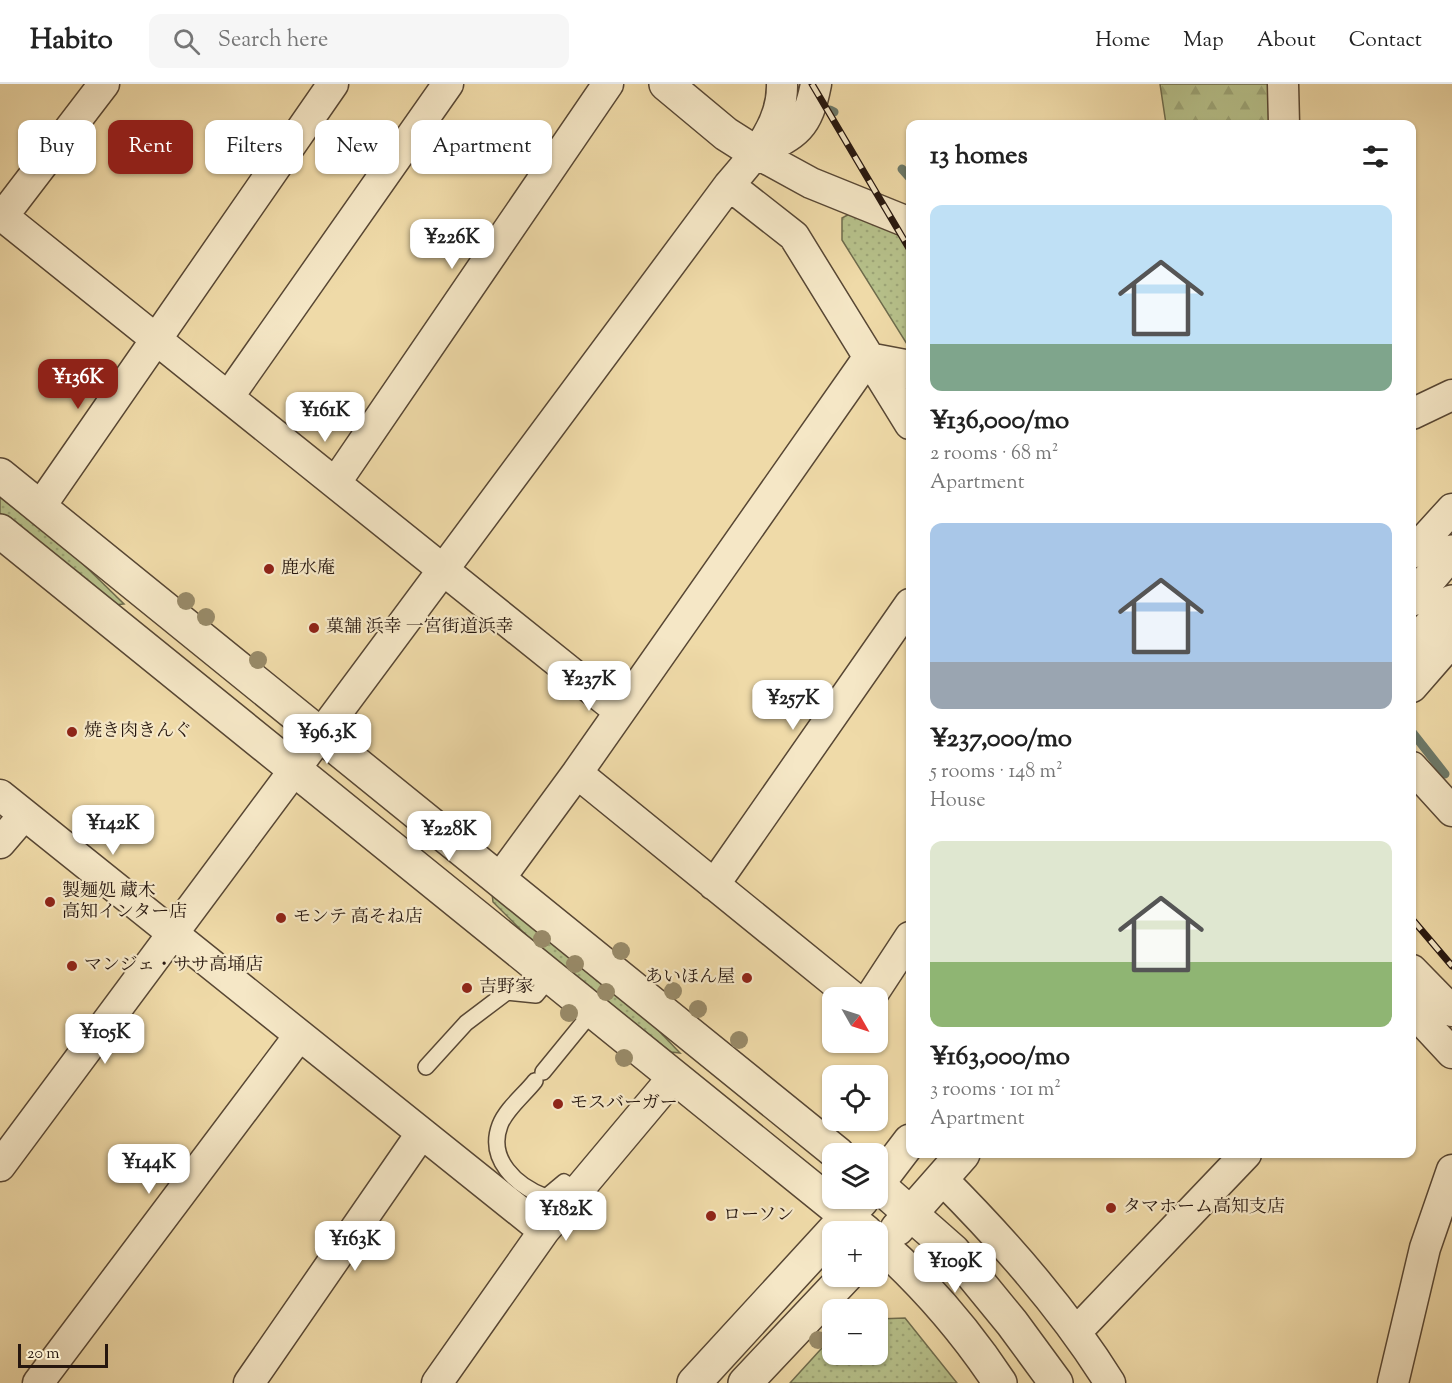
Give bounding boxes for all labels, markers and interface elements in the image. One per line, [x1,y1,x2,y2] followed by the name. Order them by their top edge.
[149,14,569,68] search box
[30,21,113,61] text: Habito
[170,25,203,58] icon: search
[218,25,328,57] text: Search here
[1095,26,1150,56] text: Home
[1183,26,1224,56] text: Map
[1257,26,1316,56] text: About
[1349,26,1422,56] text: Contact
[18,120,96,174] chip: Buy
[108,120,193,174] chip: Rent
[205,120,303,174] chip: Filters
[315,120,399,174] chip: New
[411,120,552,174] chip: Apartment
[930,138,1028,175] text: 13 homes
[1359,140,1392,173] icon: filters
[410,219,494,270] pin: ¥226K
[424,224,480,253] text: ¥226K
[1107,244,1215,352] icon: home
[36,359,120,410] pin: ¥136K
[52,364,104,393] text: ¥136K
[283,392,367,443] pin: ¥161K
[300,397,350,426] text: ¥161K
[930,403,1069,440] text: ¥136,000/mo
[930,440,1058,469] text: 2 rooms · 68 m²
[930,469,1025,498] text: Apartment
[281,556,335,582] place label: 鹿水庵
[262,562,276,576] marker: 鹿水庵
[1107,562,1215,670] icon: home
[326,615,514,641] place label: 菓舗 浜幸 一宮街道浜幸
[307,621,321,635] marker: 菓舗 浜幸 一宮街道浜幸
[547,661,631,712] pin: ¥237K
[562,666,616,695] text: ¥237K
[751,680,835,731] pin: ¥257K
[766,685,820,714] text: ¥257K
[278,714,376,765] pin: ¥96.3K
[84,719,192,745] place label: 焼き肉きんぐ
[297,719,357,748] text: ¥96.3K
[930,721,1072,758] text: ¥237,000/mo
[65,725,79,739] marker: 焼き肉きんぐ
[930,758,1063,787] text: 5 rooms · 148 m²
[930,787,985,816] text: House
[71,805,155,856] pin: ¥142K
[86,810,140,839] text: ¥142K
[407,811,491,862] pin: ¥228K
[421,816,477,845] text: ¥228K
[62,879,187,926] place label: 製麺処 蔵木 高知インター店
[1107,880,1215,988] icon: home
[43,895,57,909] marker: 製麺処 蔵木 高知インター店
[293,905,423,931] place label: モンテ 高そね店
[274,911,288,925] marker: モンテ 高そね店
[84,953,263,979] place label: マンジェ・ササ高埇店
[65,959,79,973] marker: マンジェ・ササ高埇店
[645,965,735,991] place label: あいほん屋
[740,971,754,985] marker: あいほん屋
[479,975,533,1001] place label: 吉野家
[460,981,474,995] marker: 吉野家
[822,987,888,1053] north arrow
[822,987,888,1365] map controls
[63,1014,147,1065] pin: ¥105K
[79,1019,131,1048] text: ¥105K
[930,1039,1070,1076] text: ¥163,000/mo
[822,1065,888,1131] button: locate
[930,1076,1061,1105] text: 3 rooms · 101 m²
[570,1091,678,1117] place label: モスバーガー
[551,1097,565,1111] marker: モスバーガー
[930,1105,1025,1134] text: Apartment
[822,1143,888,1209] button: layers
[107,1144,191,1195] pin: ¥144K
[122,1149,176,1178] text: ¥144K
[524,1191,608,1242] pin: ¥182K
[1123,1195,1285,1221] place label: タマホーム高知支店
[539,1196,593,1225] text: ¥182K
[1104,1201,1118,1215] marker: タマホーム高知支店
[723,1203,794,1229] place label: ローソン
[704,1209,718,1223] marker: ローソン
[313,1221,397,1272] pin: ¥163K
[822,1221,888,1287] button: +
[329,1226,381,1255] text: ¥163K
[913,1243,997,1294] pin: ¥109K
[928,1248,982,1277] text: ¥109K
[822,1299,888,1365] button: −
[18,1341,108,1368] scale bar
[27,1343,60,1366] text: 20 m

